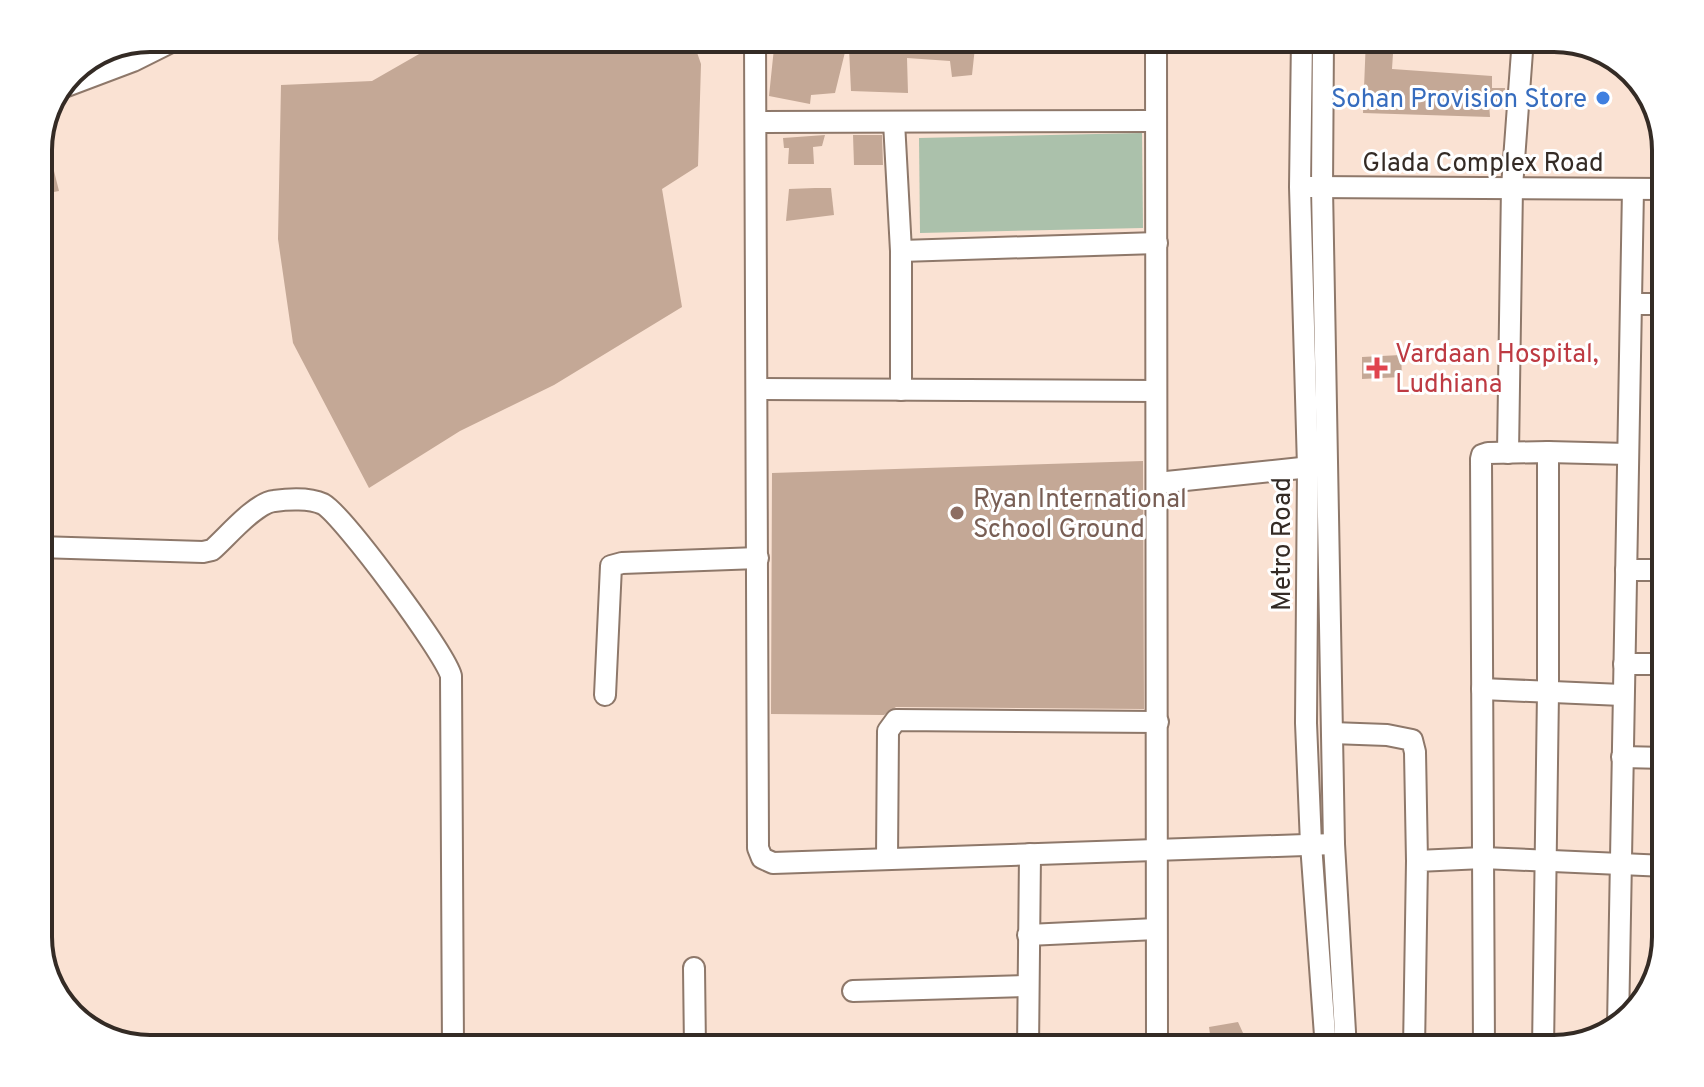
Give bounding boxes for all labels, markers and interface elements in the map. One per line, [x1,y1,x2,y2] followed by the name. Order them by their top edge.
[1331,84,1587,117] place label: Sohan Provision Store
[1594,89,1612,107] marker: Sohan Provision Store
[1362,148,1604,181] street label: Glada Complex Road
[1395,339,1599,402] place label: Vardaan Hospital, Ludhiana
[1366,357,1388,379] marker: Vardaan Hospital, Ludhiana
[1267,477,1300,611] street label: Metro Road
[973,484,1187,547] place label: Ryan International School Ground
[948,504,966,522] marker: Ryan International School Ground

